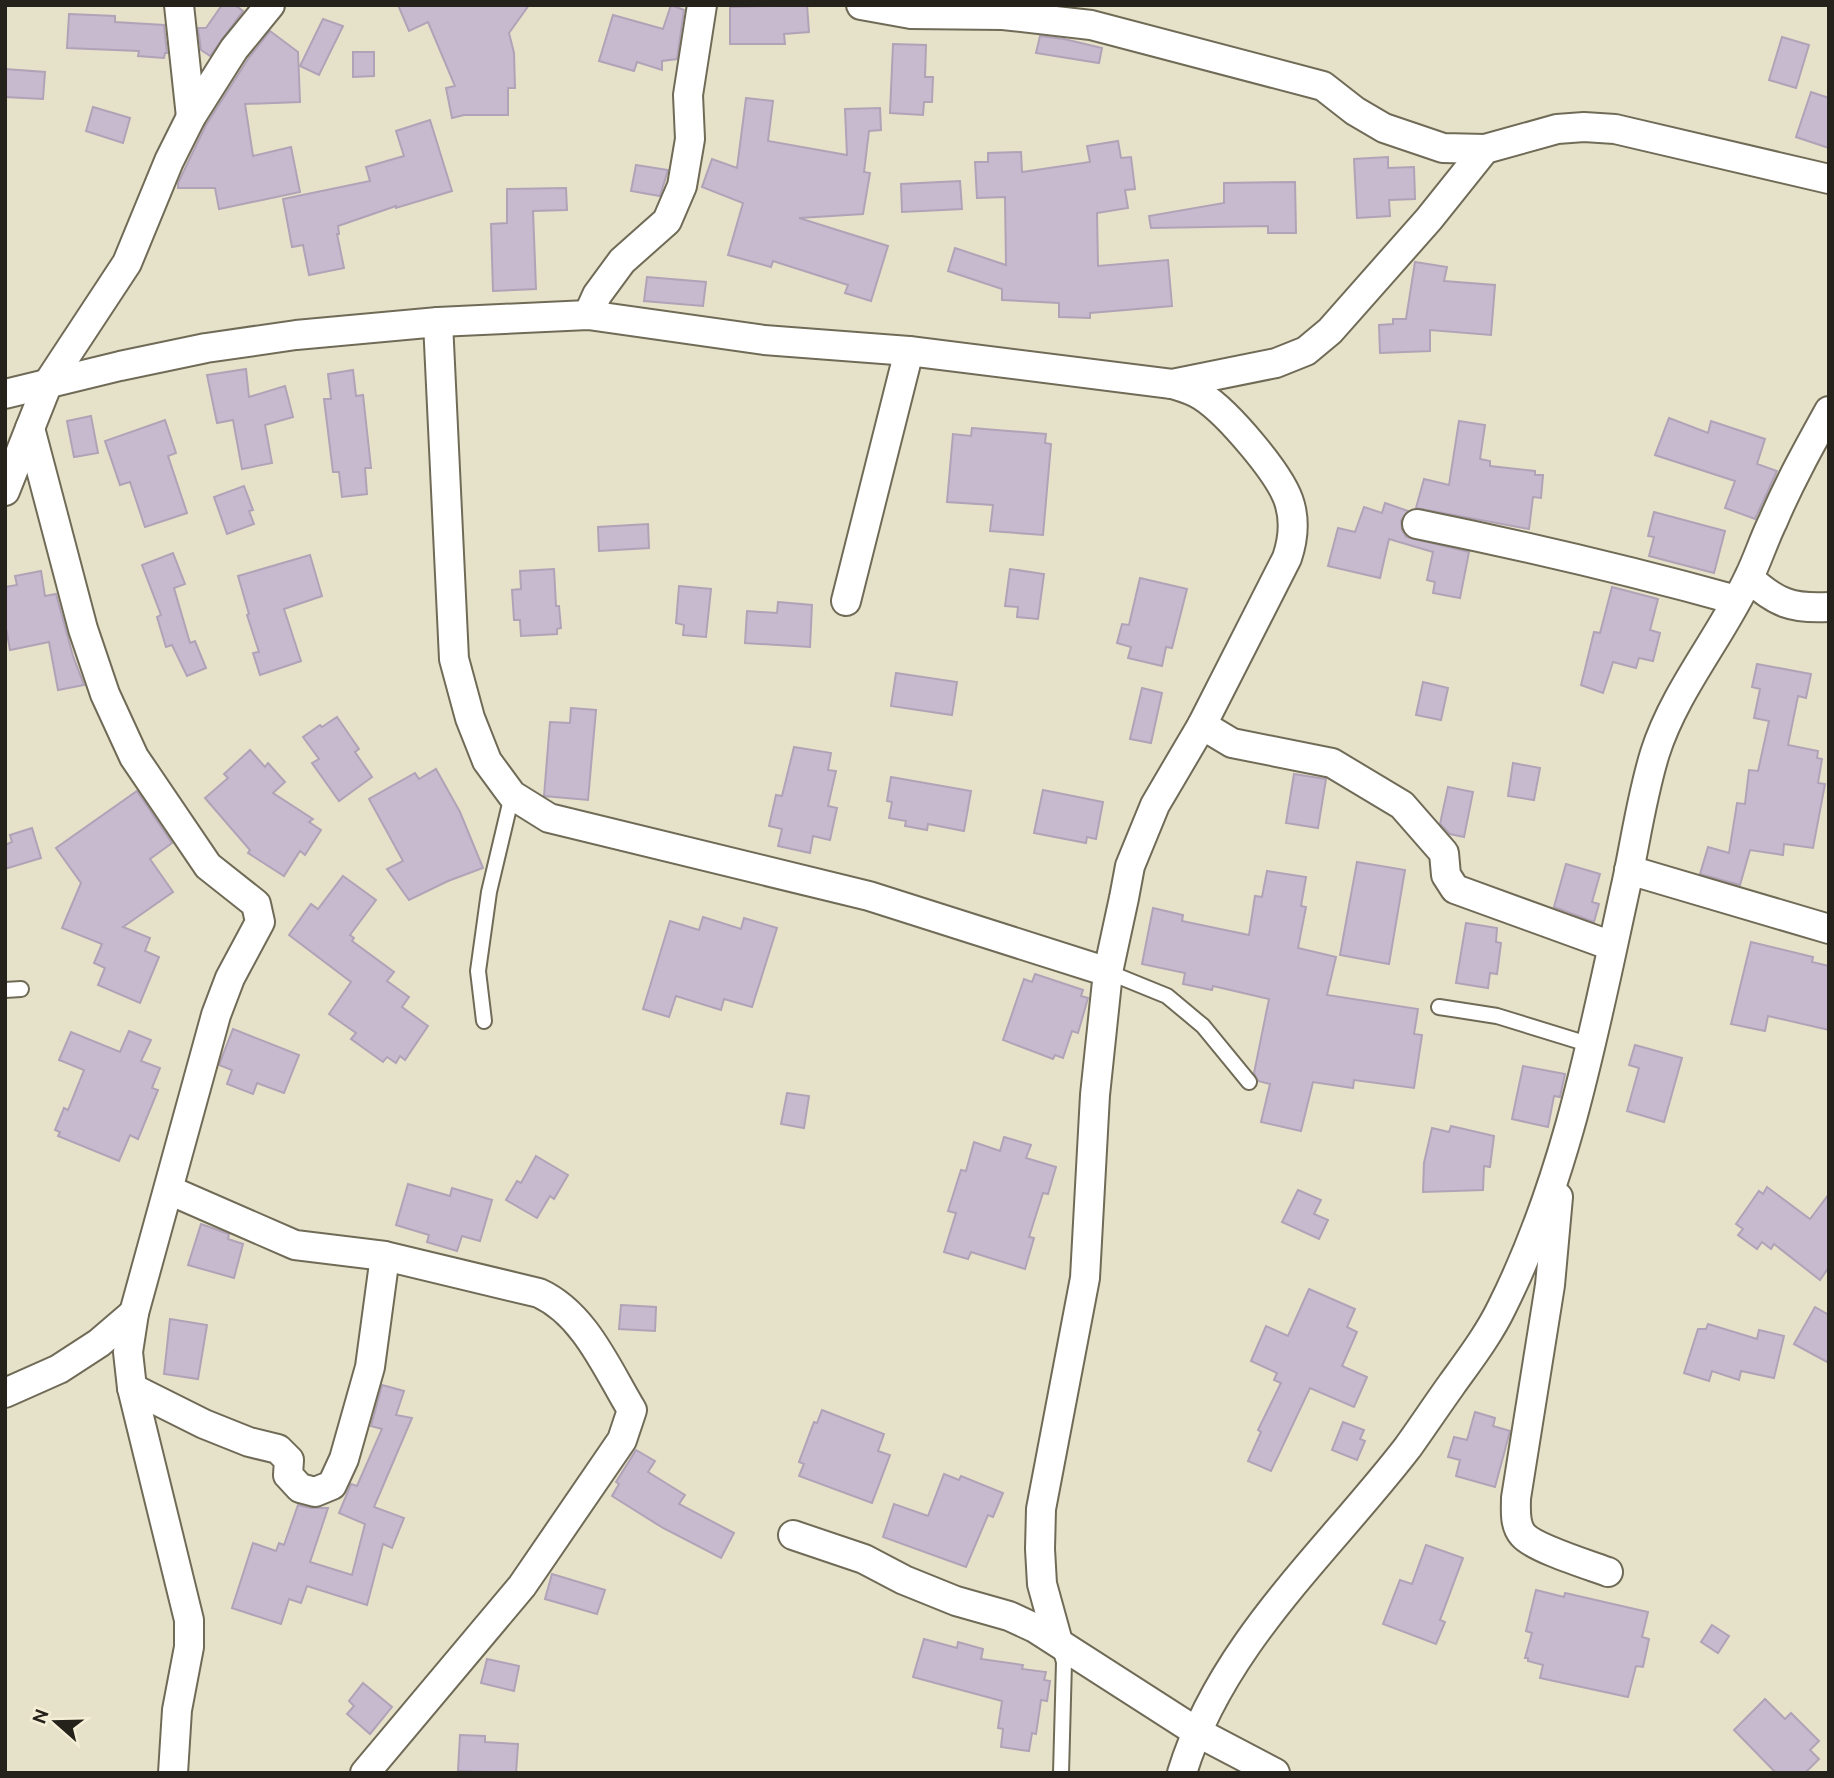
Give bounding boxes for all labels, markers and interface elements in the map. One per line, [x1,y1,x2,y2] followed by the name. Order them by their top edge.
[21,1687,91,1757] north arrow
[27,1706,53,1727] text: N

